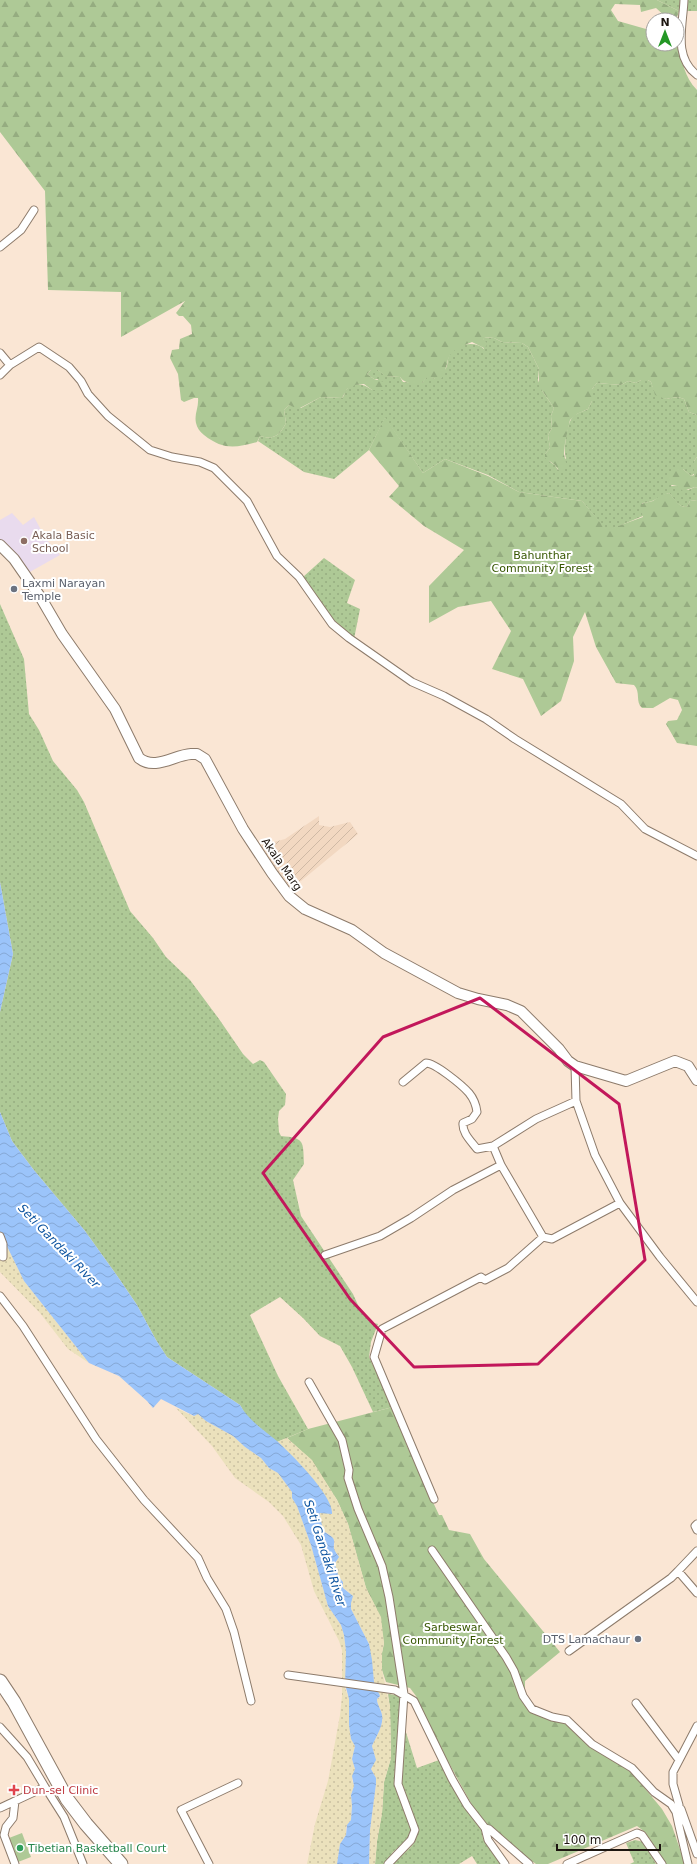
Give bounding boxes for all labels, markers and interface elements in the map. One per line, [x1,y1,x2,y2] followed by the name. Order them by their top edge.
[645,12,685,52] north arrow
[660,16,670,29] text: N
[32,529,95,555] place label: Akala Basic School
[19,536,29,546] marker: Akala Basic School
[492,549,593,575] park label: Bahunthar Community Forest
[21,577,105,603] place label: Laxmi Narayan Temple
[9,584,19,594] marker: Laxmi Narayan Temple
[259,835,304,893] street label: Akala Marg
[15,1201,103,1292] water label: Seti Gandaki River
[301,1498,349,1609] water label: Seti Gandaki River
[403,1621,504,1647] park label: Sarbeswar Community Forest
[543,1633,630,1646] place label: DTS Lamachaur
[633,1634,643,1644] marker: DTS Lamachaur
[8,1784,20,1796] marker: Dun-sel Clinic
[23,1784,98,1797] place label: Dun-sel Clinic
[557,1826,660,1852] scale bar
[563,1833,601,1847] text: 100 m
[27,1842,167,1855] place label: Tibetian Basketball Court
[15,1843,25,1853] marker: Tibetian Basketball Court

